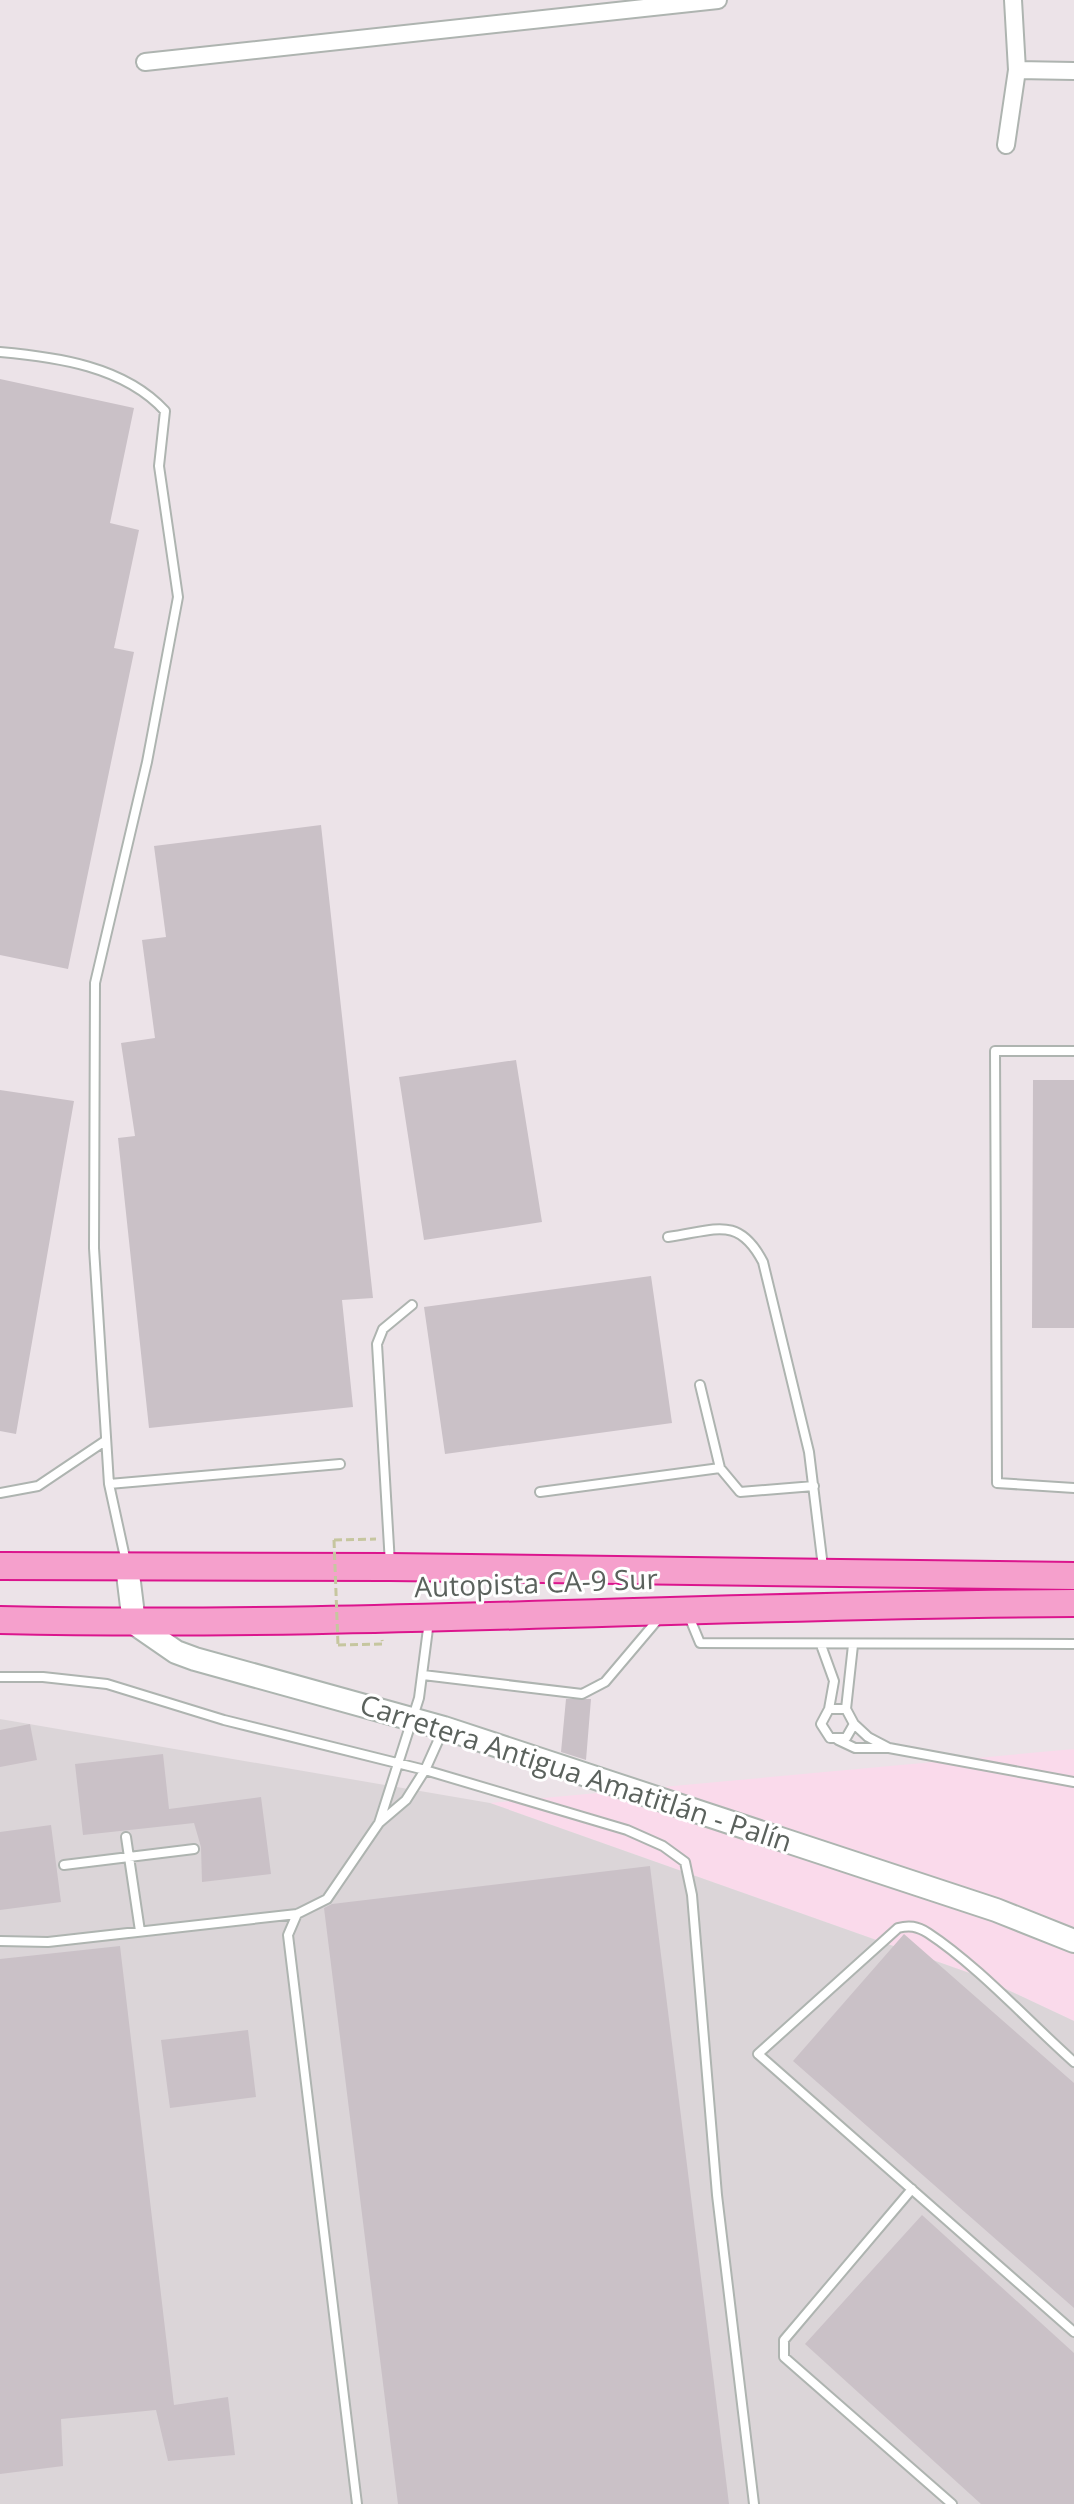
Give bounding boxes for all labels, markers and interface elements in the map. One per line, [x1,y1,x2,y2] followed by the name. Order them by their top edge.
[414,1559,659,1605] street label: Autopista CA-9 Sur
[355,1684,797,1860] street label: Carretera Antigua Amatitlán - Palín

